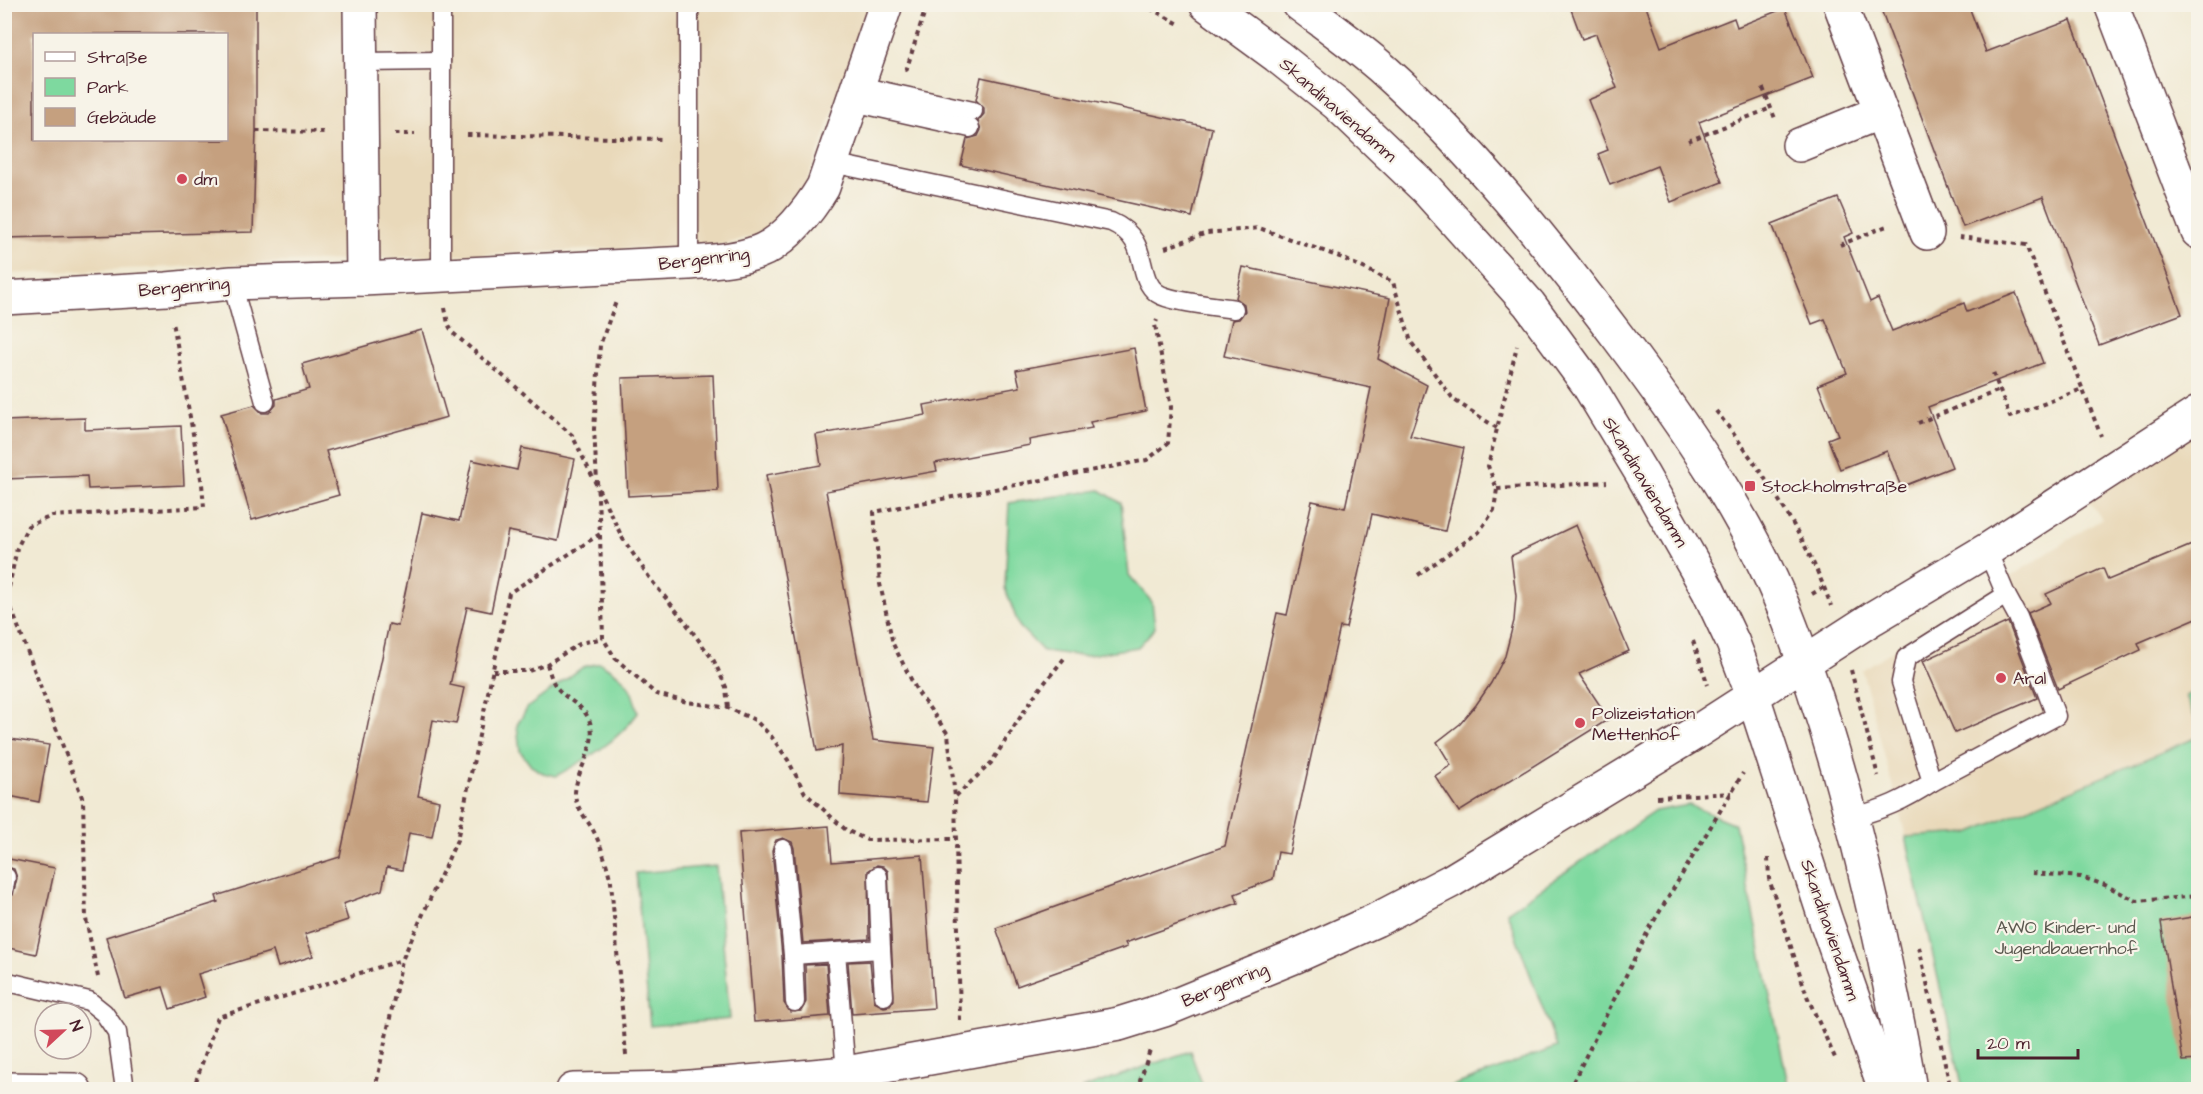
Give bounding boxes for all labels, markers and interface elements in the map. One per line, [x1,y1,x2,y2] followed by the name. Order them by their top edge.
[33,33,228,141] legend
[87,45,148,70] text: Straße
[1274,52,1402,168] street label: Skandinaviendamm
[87,75,129,100] text: Park
[87,105,157,130] text: Gebäude
[194,167,217,192] place label: dm
[175,172,189,186] marker: dm
[657,241,751,278] street label: Bergenring
[137,271,231,304] street label: Bergenring
[1596,412,1694,552] street label: Skandinaviendamm
[1762,474,1907,499] place label: Stockholmstraße
[1743,479,1757,493] marker: Stockholmstraße
[2013,666,2047,691] place label: Aral
[1994,671,2008,685] marker: Aral
[1592,701,1695,747] place label: Polizeistation Mettenhof
[1573,716,1587,730] marker: Polizeistation Mettenhof
[1794,856,1866,1004] street label: Skandinaviendamm
[1995,915,2138,962] park label: AWO Kinder- und Jugendbauernhof
[1178,956,1272,1015] street label: Bergenring
[33,1001,93,1061] north arrow
[64,1017,88,1035] text: N
[1978,1022,2078,1060] scale bar
[1987,1031,2030,1056] text: 20 m

